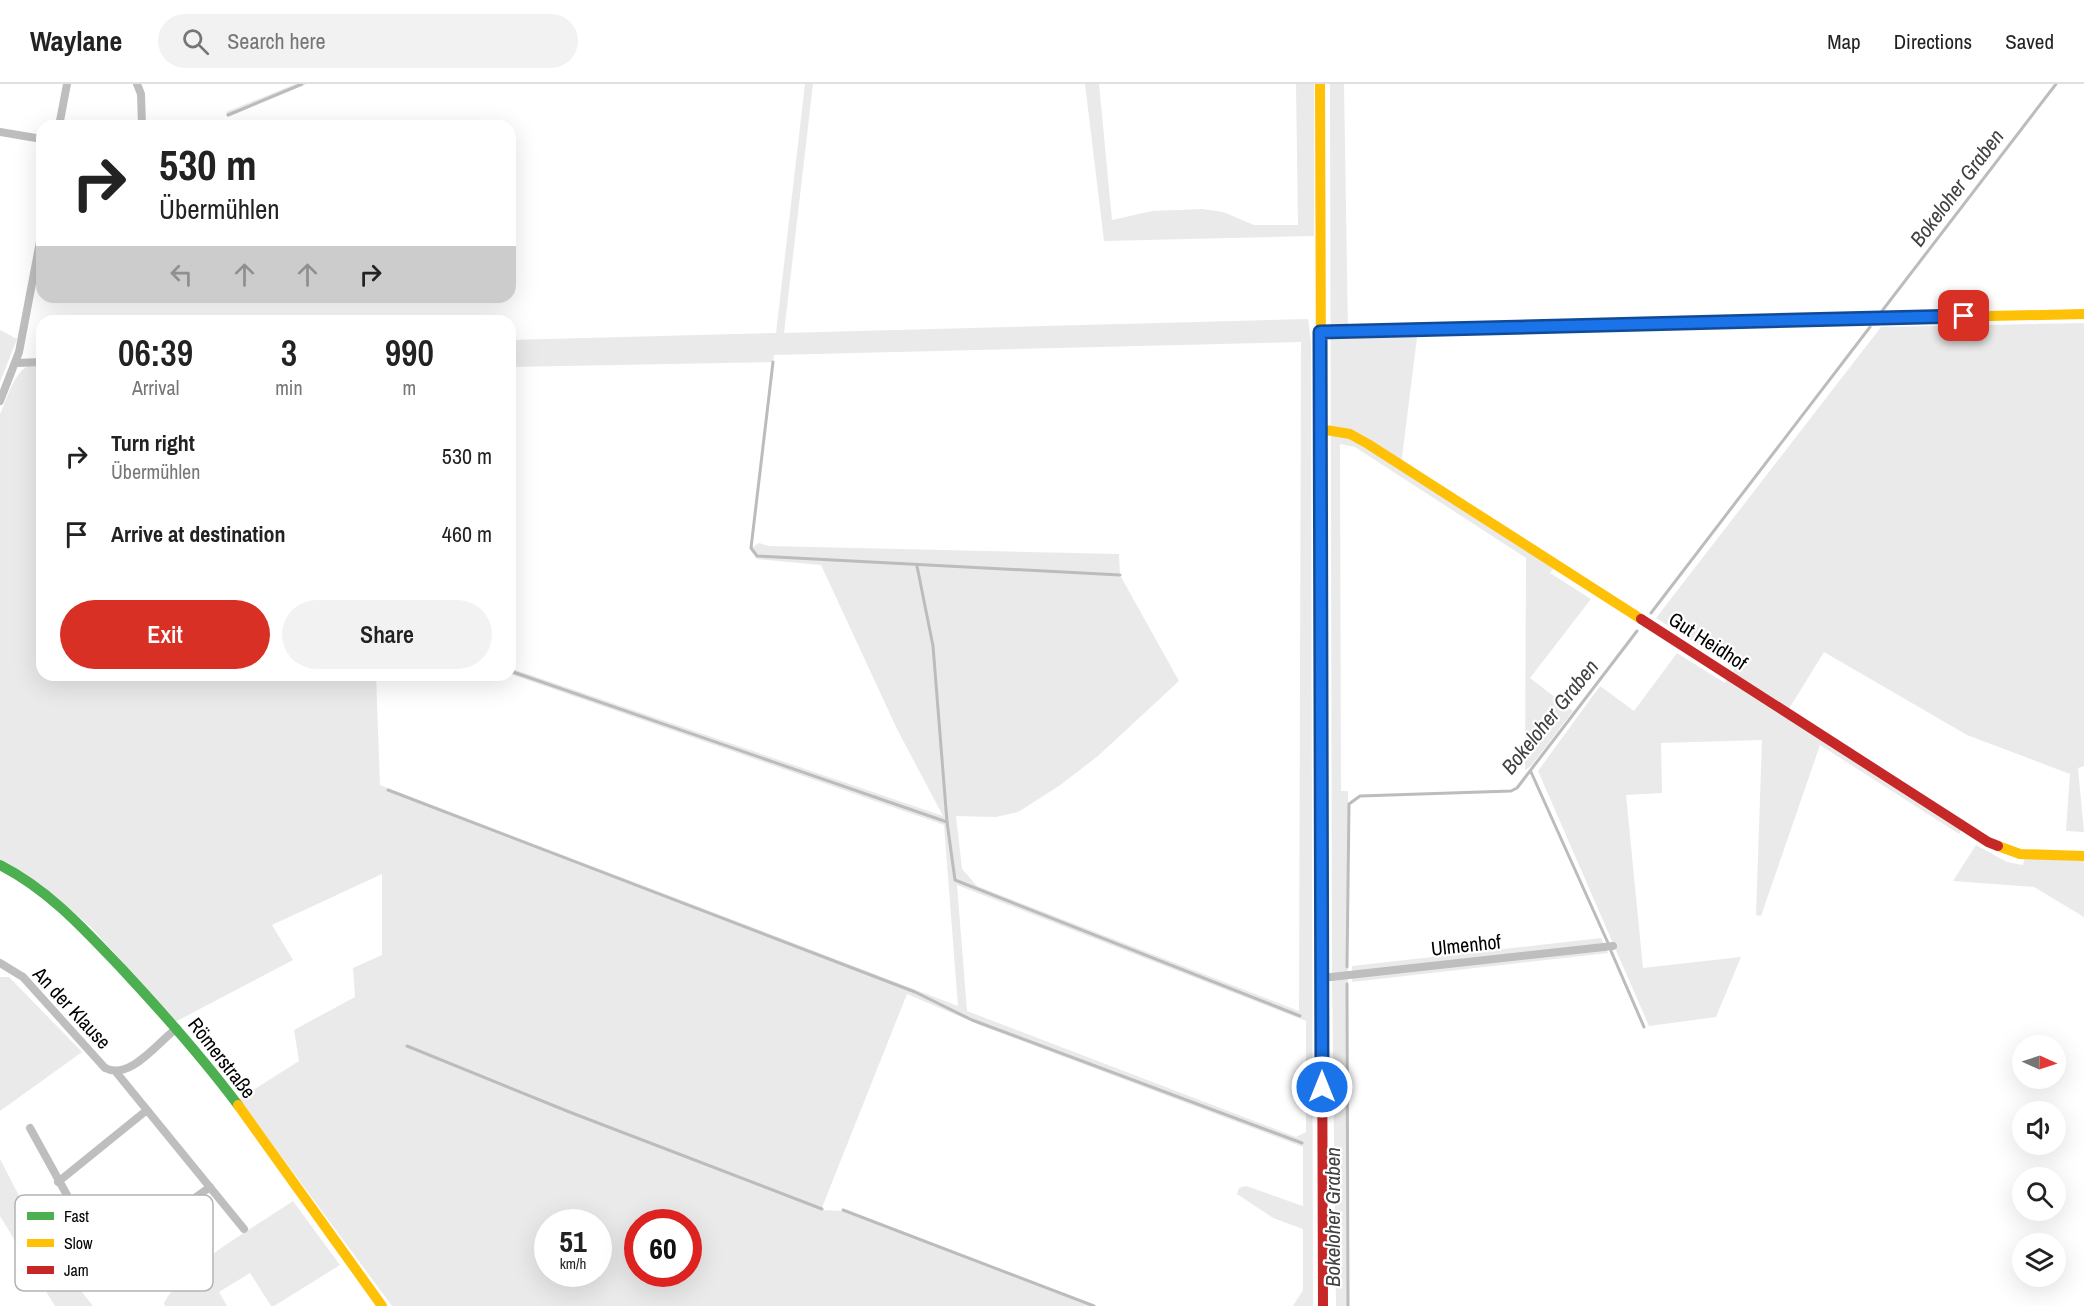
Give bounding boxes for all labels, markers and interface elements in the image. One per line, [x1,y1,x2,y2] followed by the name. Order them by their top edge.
[158,14,578,68] search box
[30,22,122,60] text: Waylane
[179,25,212,58] icon: search
[227,26,326,56] text: Search here
[1827,27,1861,56] text: Map
[1894,27,1972,56] text: Directions
[2005,27,2054,56] text: Saved
[1903,123,2010,252] water label: Bokeloher Graben
[159,137,257,193] text: 530 m
[60,144,138,222] icon: right
[159,191,280,227] text: Übermühlen
[165,258,198,291] icon: left
[228,258,261,291] icon: ahead
[291,258,324,291] icon: ahead
[354,258,387,291] icon: right
[1938,290,1989,341] pin
[1947,299,1980,332] icon: arrive
[118,329,193,377] text: 06:39
[281,329,297,377] text: 3
[385,329,434,377] text: 990
[132,374,179,401] text: Arrival
[275,374,303,401] text: min
[402,374,416,401] text: m
[111,428,195,458] text: Turn right
[60,440,93,473] icon: right
[442,441,492,471] text: 530 m
[111,458,200,485] text: Übermühlen
[60,518,93,551] icon: arrive
[111,519,285,549] text: Arrive at destination
[442,519,492,549] text: 460 m
[60,600,270,669] button: Exit
[282,600,492,669] button: Share
[1664,605,1753,676] street label: Gut Heidhof
[1494,653,1605,780] water label: Bokeloher Graben
[1430,927,1503,962] street label: Ulmenhof
[27,960,117,1055] street label: An der Klause
[182,1012,262,1104] street label: Römerstraße
[2012,1035,2066,1089] north arrow
[2012,1035,2066,1287] map controls
[1290,1055,1354,1119] position arrow
[2012,1101,2066,1155] button: sound
[1318,1147,1347,1287] water label: Bokeloher Graben
[2012,1167,2066,1221] button: search
[15,1195,213,1291] legend
[64,1205,89,1227] text: Fast
[624,1209,702,1287] speed limit sign: 60
[559,1221,587,1261] text: 51
[64,1232,93,1254] text: Slow
[2012,1233,2066,1287] button: layers
[560,1253,586,1274] text: km/h
[64,1259,89,1281] text: Jam

